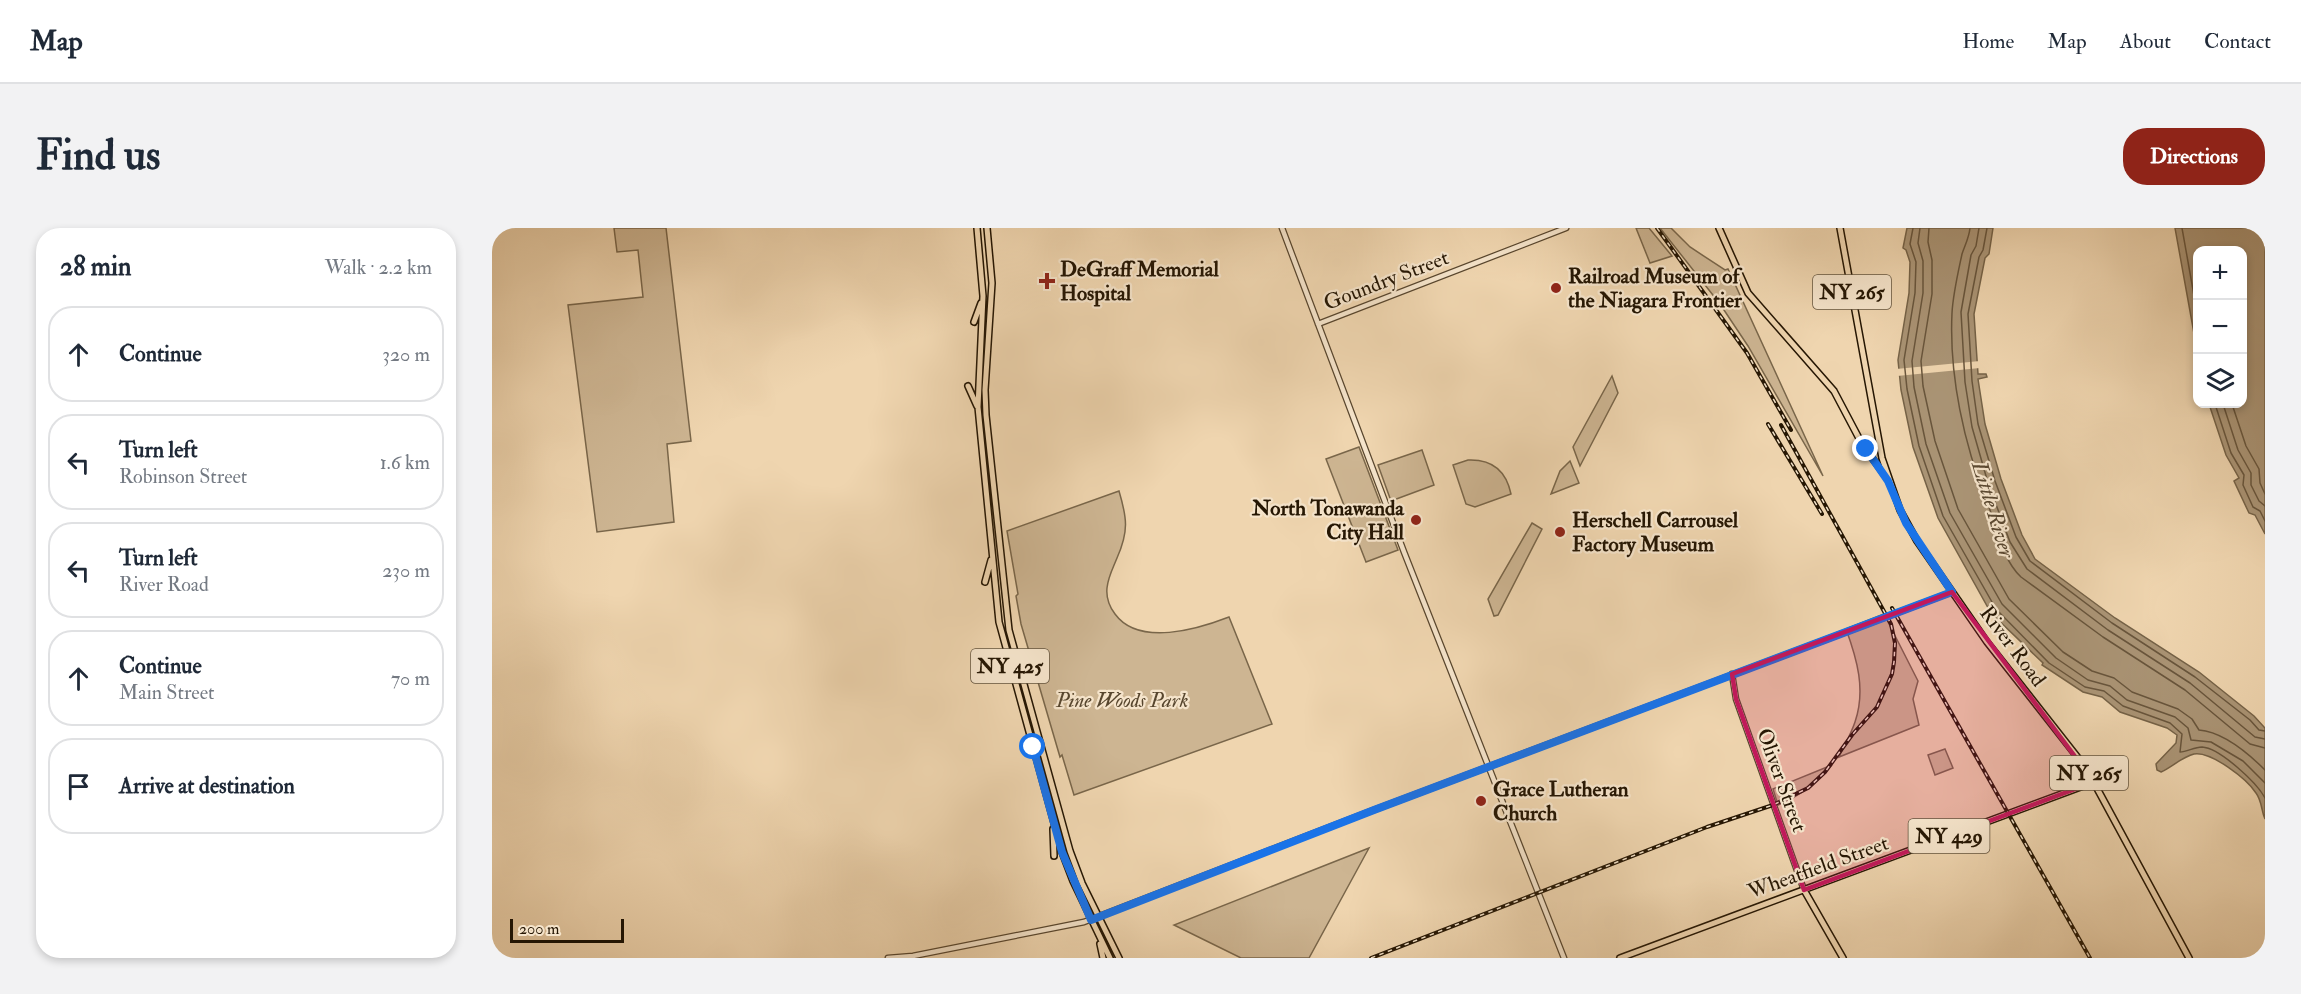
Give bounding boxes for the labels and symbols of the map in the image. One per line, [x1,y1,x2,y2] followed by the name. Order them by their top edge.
[1320,244,1453,317] street label: Goundry Street
[1060,256,1220,307] place label: DeGraff Memorial Hospital
[1568,263,1743,314] place label: Railroad Museum of the Niagara Frontier
[1038,272,1056,290] marker: DeGraff Memorial Hospital
[1813,275,1891,309] road number: NY 265
[1549,281,1563,295] marker: Railroad Museum of the Niagara Frontier
[1852,435,1878,461] route end
[1965,457,2022,563] water label: Little River
[1251,495,1405,546] place label: North Tonawanda City Hall
[1572,507,1739,558] place label: Herschell Carrousel Factory Museum
[1409,513,1423,527] marker: North Tonawanda City Hall
[1553,525,1567,539] marker: Herschell Carrousel Factory Museum
[1973,601,2052,693] street label: River Road
[971,649,1049,683] road number: NY 425
[1055,687,1188,714] park label: Pine Woods Park
[1750,725,1813,836] street label: Oliver Street
[1019,733,1045,759] route start
[2050,756,2128,790] road number: NY 265
[1493,776,1629,827] place label: Grace Lutheran Church
[1474,794,1488,808] marker: Grace Lutheran Church
[1908,819,1990,853] road number: NY 429
[1743,829,1892,906] street label: Wheatfield Street
[510,916,624,944] scale bar

